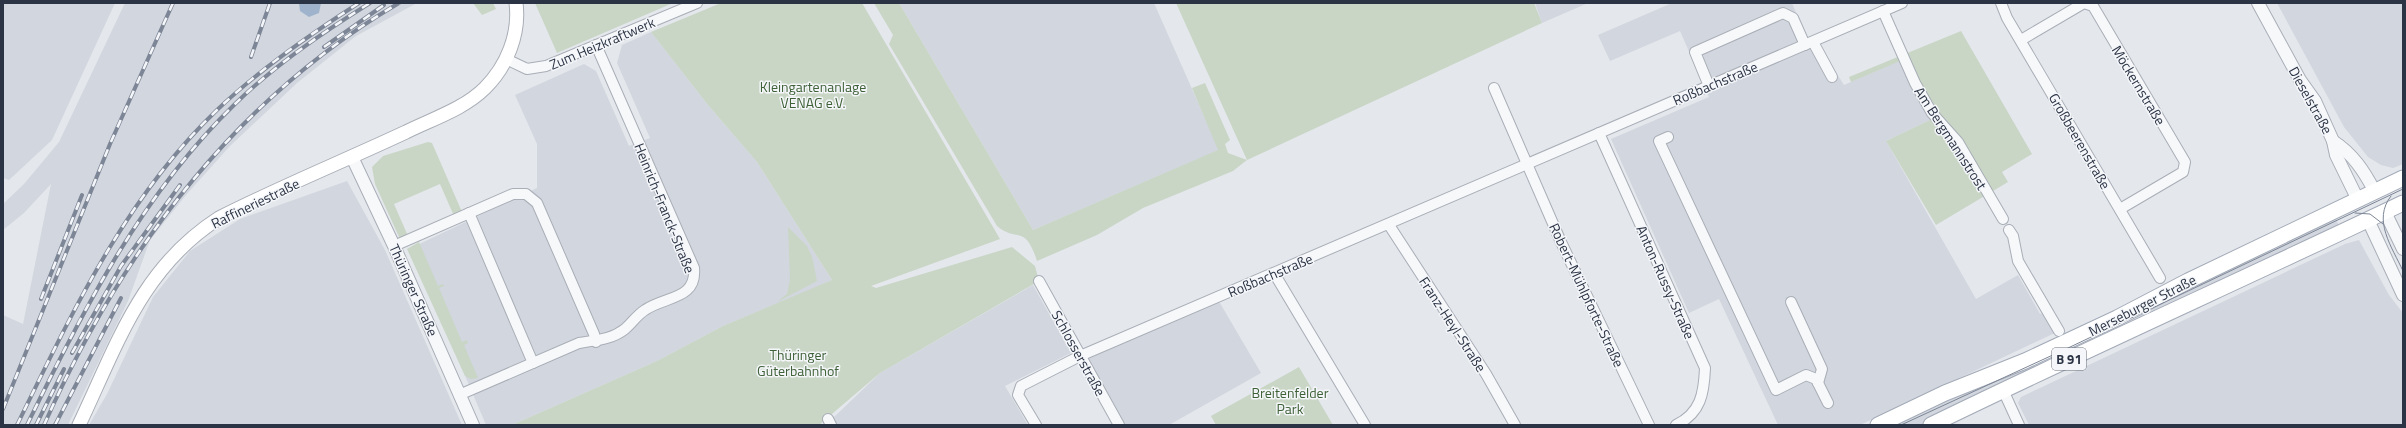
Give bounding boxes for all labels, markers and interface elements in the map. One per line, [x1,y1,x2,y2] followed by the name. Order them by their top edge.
[546,11,658,75] street label: Zum Heizkraftwerk
[2107,41,2171,129] street label: Möckernstraße
[1669,56,1761,110] street label: Roßbachstraße
[2284,62,2338,138] street label: Dieselstraße
[760,76,866,113] park label: Kleingartenanlage VENAG e.V.
[1910,82,1992,194] street label: Am Bergmannstrost
[2044,89,2116,193] street label: Großbeerenstraße
[629,140,701,276] street label: Heinrich-Franck-Straße
[207,173,303,233] street label: Raffineriestraße
[1544,219,1630,371] street label: Robert-Mühlpforte-Straße
[1632,222,1700,342] street label: Anton-Russy-Straße
[384,240,444,340] street label: Thüringer Straße
[1224,248,1316,302] street label: Roßbachstraße
[2085,269,2199,341] street label: Merseburger Straße
[1414,272,1492,376] street label: Franz-Heyl-Straße
[1047,306,1111,400] street label: Schlosserstraße
[757,344,839,381] park label: Thüringer Güterbahnhof
[2052,348,2086,370] road number: B 91
[1251,382,1329,419] park label: Breitenfelder Park

